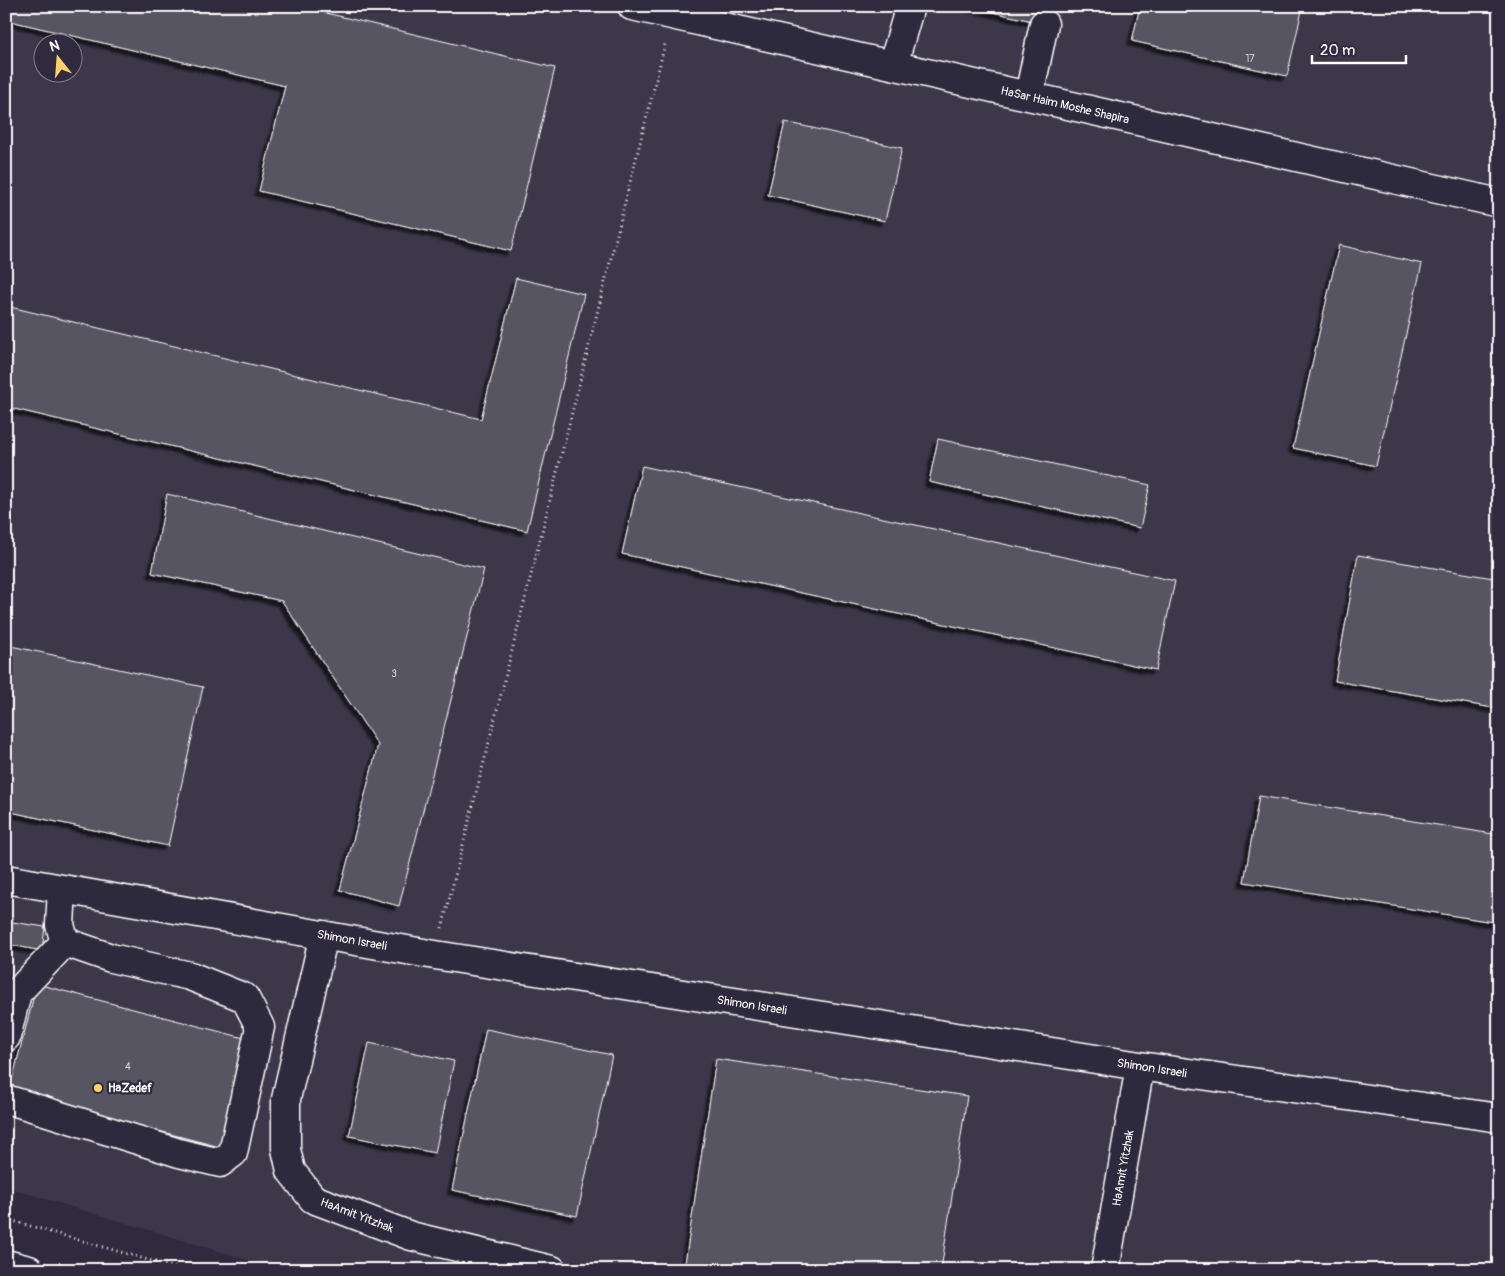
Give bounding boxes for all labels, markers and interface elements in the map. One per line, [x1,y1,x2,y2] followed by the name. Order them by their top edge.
[32,32,82,82] north arrow
[1312,32,1406,64] scale bar
[47,37,61,56] text: N
[1320,41,1355,60] text: 20 m
[1245,53,1255,65] house number: 17
[999,83,1131,128] street label: HaSar Haim Moshe Shapira
[391,668,397,680] house number: 3
[316,927,388,954] street label: Shimon Israeli
[716,993,788,1018] street label: Shimon Israeli
[1116,1056,1188,1081] street label: Shimon Israeli
[125,1061,131,1073] house number: 4
[108,1081,152,1096] place label: HaZedef
[92,1082,104,1094] marker: HaZedef
[1109,1129,1138,1207] street label: HaAmit Yitzhak
[318,1195,396,1236] street label: HaAmit Yitzhak

